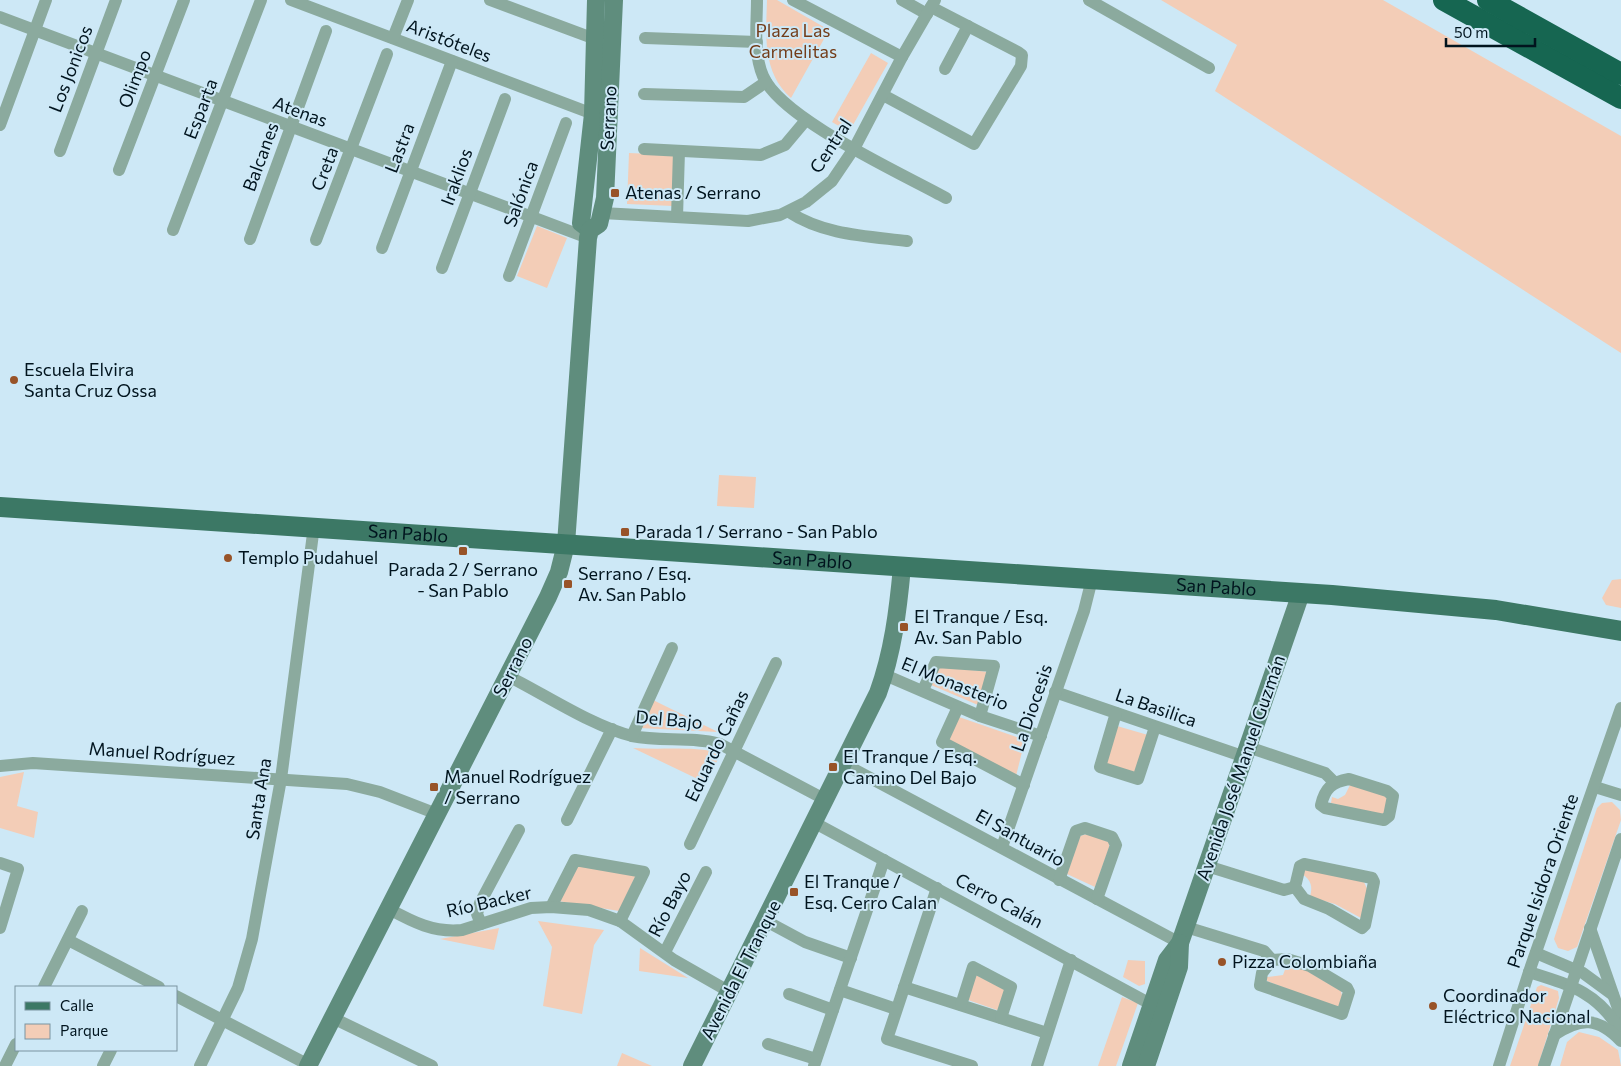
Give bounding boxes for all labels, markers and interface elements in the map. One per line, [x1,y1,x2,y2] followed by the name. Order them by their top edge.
[404,14,495,66] street label: Aristóteles
[1446,15,1535,47] scale bar
[749,19,837,62] park label: Plaza Las Carmelitas
[43,22,97,115] street label: Los Jonicos
[1454,23,1488,41] text: 50 m
[113,46,155,111] street label: Olimpo
[179,75,222,142] street label: Esparta
[595,85,621,151] street label: Serrano
[270,91,331,131] street label: Atenas
[804,114,856,177] street label: Central
[237,119,283,194] street label: Balcanes
[380,120,419,176] street label: Lastra
[306,144,342,194] street label: Creta
[436,145,477,208] street label: Iraklios
[498,158,542,230] street label: Salónica
[625,181,761,203] place label: Atenas / Serrano
[609,187,621,199] marker: Atenas / Serrano
[24,358,157,401] place label: Escuela Elvira Santa Cruz Ossa
[8,374,20,386] marker: Escuela Elvira Santa Cruz Ossa
[367,519,449,547] street label: San Pablo
[635,520,878,542] place label: Parada 1 / Serrano - San Pablo
[619,526,631,538] marker: Parada 1 / Serrano - San Pablo
[457,545,469,557] marker: Parada 2 / Serrano - San Pablo
[238,546,378,568] place label: Templo Pudahuel
[771,546,853,573] street label: San Pablo
[222,552,234,564] marker: Templo Pudahuel
[388,558,538,601] place label: Parada 2 / Serrano - San Pablo
[578,562,691,605] place label: Serrano / Esq. Av. San Pablo
[1176,573,1257,600] street label: San Pablo
[562,578,574,590] marker: Serrano / Esq. Av. San Pablo
[914,605,1048,648] place label: El Tranque / Esq. Av. San Pablo
[898,621,910,633] marker: El Tranque / Esq. Av. San Pablo
[488,633,537,700] street label: Serrano
[898,652,1012,715] street label: El Monasterio
[1191,652,1289,883] street label: Avenida José Manuel Guzmán
[1006,661,1056,754] street label: La Diocesis
[1113,683,1200,731] street label: La Basilica
[680,686,753,805] street label: Eduardo Cañas
[635,705,703,733] street label: Del Bajo
[88,737,236,769] street label: Manuel Rodríguez
[843,745,977,788] place label: El Tranque / Esq. Camino Del Bajo
[241,756,275,841] street label: Santa Ana
[827,761,839,773] marker: El Tranque / Esq. Camino Del Bajo
[444,765,591,808] place label: Manuel Rodríguez / Serrano
[428,781,440,793] marker: Manuel Rodríguez / Serrano
[1502,791,1582,971] street label: Parque Isidora Oriente
[972,804,1069,871] street label: El Santuario
[643,867,695,940] street label: Río Bayo
[952,868,1047,932] street label: Cerro Calán
[804,870,937,913] place label: El Tranque / Esq. Cerro Calan
[444,881,534,922] street label: Río Backer
[788,886,800,898] marker: El Tranque / Esq. Cerro Calan
[695,896,785,1043] street label: Avenida El Tranque
[1232,950,1377,972] place label: Pizza Colombiaña
[1216,956,1228,968] marker: Pizza Colombiaña
[1443,984,1591,1027] place label: Coordinador Eléctrico Nacional
[15,986,178,1051] legend
[60,996,94,1014] text: Calle
[1427,1000,1439,1012] marker: Coordinador Eléctrico Nacional
[60,1021,108,1039] text: Parque

